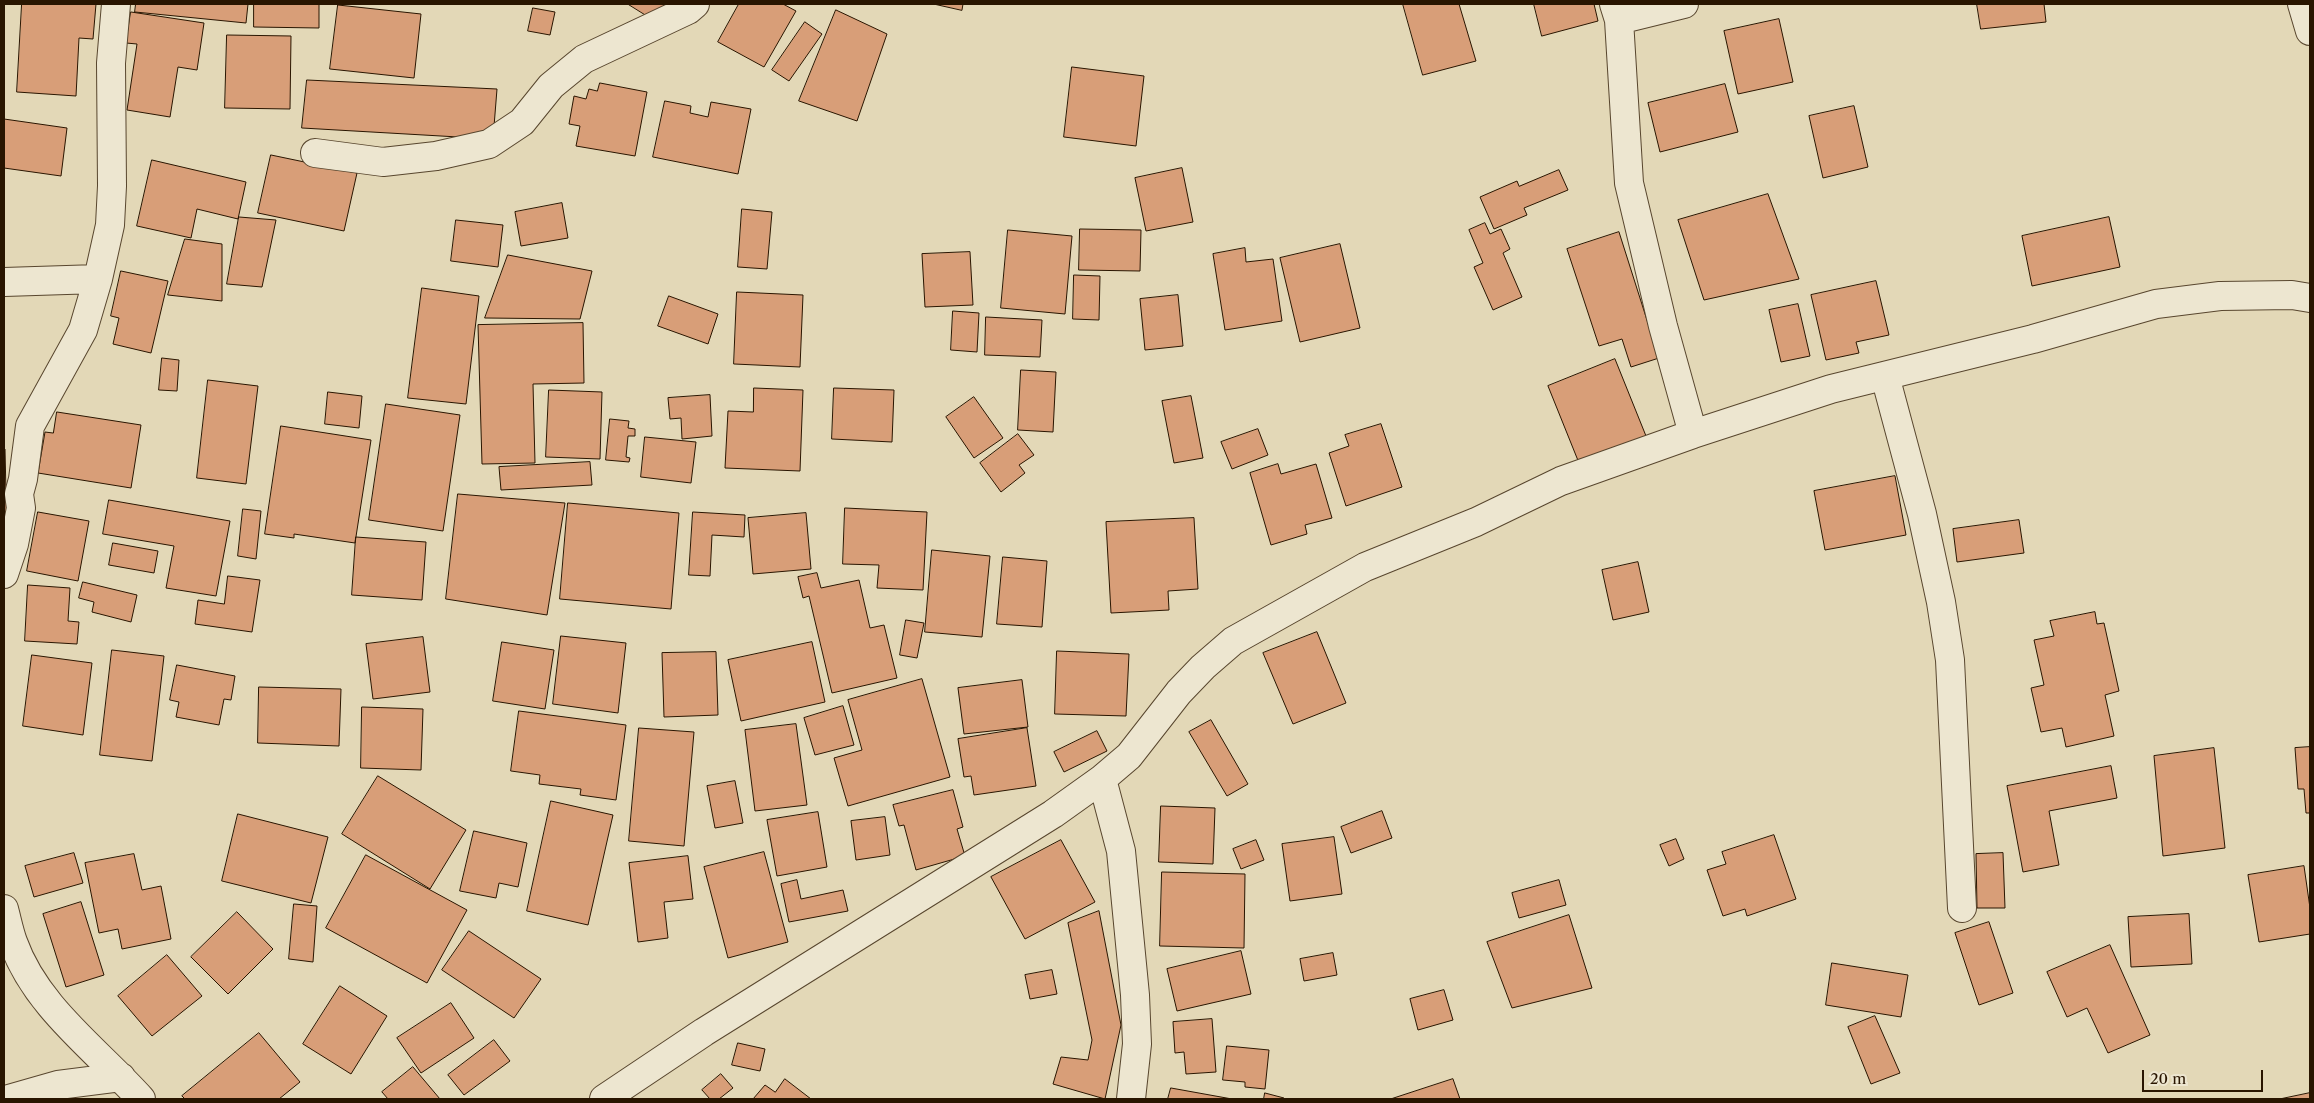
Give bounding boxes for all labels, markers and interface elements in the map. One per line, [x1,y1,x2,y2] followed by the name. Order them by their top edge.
[2144,1060,2265,1092] scale bar
[2150,1069,2186,1088] text: 20 m

